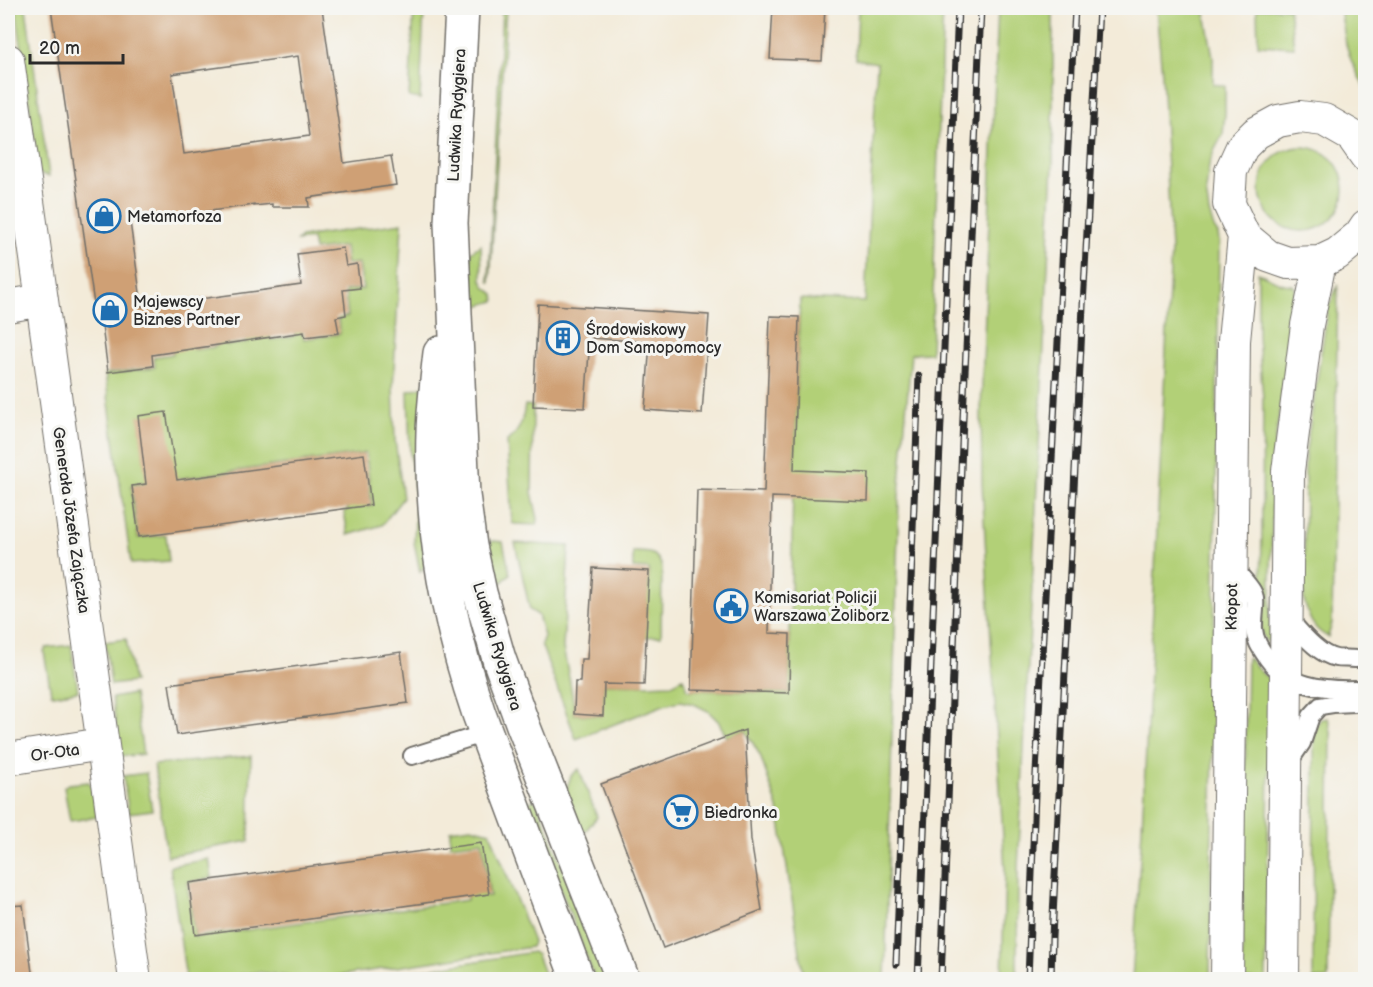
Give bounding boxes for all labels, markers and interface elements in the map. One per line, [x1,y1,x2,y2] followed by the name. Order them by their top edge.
[30,27,123,65] scale bar
[39,38,80,59] text: 20 m
[445,48,470,182] street label: Ludwika Rydygiera
[86,198,122,234] shop icon: Metamorfoza
[127,208,222,227] place label: Metamorfoza
[92,292,128,328] shop icon: Majewscy Biznes Partner
[133,293,240,330] place label: Majewscy Biznes Partner
[586,319,722,358] place label: Środowiskowy Dom Samopomocy
[545,320,581,356] building icon: Środowiskowy Dom Samopomocy
[48,426,93,615] street label: Generała Józefa Zajączka
[468,580,525,713] street label: Ludwika Rydygiera
[1223,583,1242,631] street label: Kłopot
[713,588,749,624] public building icon: Komisariat Policji Warszawa Żoliborz
[754,589,889,626] place label: Komisariat Policji Warszawa Żoliborz
[30,741,81,766] street label: Or-Ota
[663,794,699,830] supermarket icon: Biedronka
[704,804,778,823] place label: Biedronka

